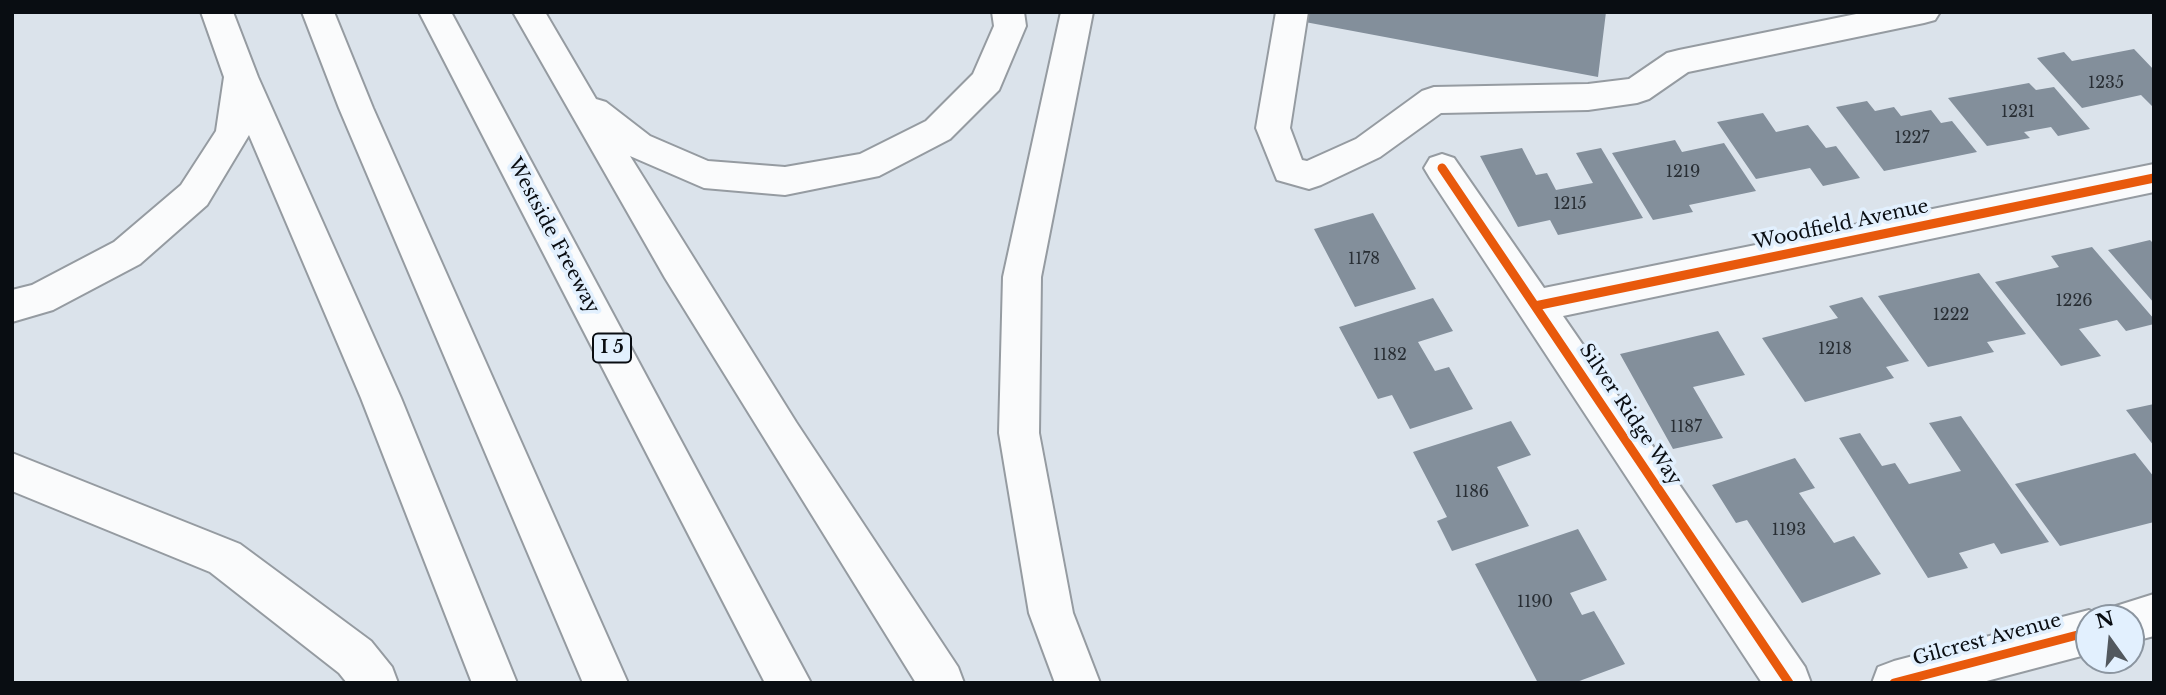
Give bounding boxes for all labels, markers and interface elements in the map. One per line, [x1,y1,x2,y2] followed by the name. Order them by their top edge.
[2088,73,2124,93] house number: 1235
[2001,102,2035,122] house number: 1231
[1895,128,1929,148] house number: 1227
[502,154,604,318] street label: Westside Freeway
[1666,162,1700,182] house number: 1219
[1553,194,1587,214] house number: 1215
[1751,195,1931,255] street label: Woodfield Avenue
[1348,249,1380,269] house number: 1178
[2055,291,2093,311] house number: 1226
[1933,305,1969,325] house number: 1222
[593,334,631,362] road number: I 5
[1818,339,1852,359] house number: 1218
[1574,340,1686,490] street label: Silver Ridge Way
[1373,345,1407,365] house number: 1182
[1670,417,1702,437] house number: 1187
[1455,482,1489,502] house number: 1186
[1772,520,1806,540] house number: 1193
[1517,592,1553,612] house number: 1190
[2075,604,2145,674] north arrow
[2093,607,2117,634] text: N
[1910,609,2064,671] street label: Gilcrest Avenue

